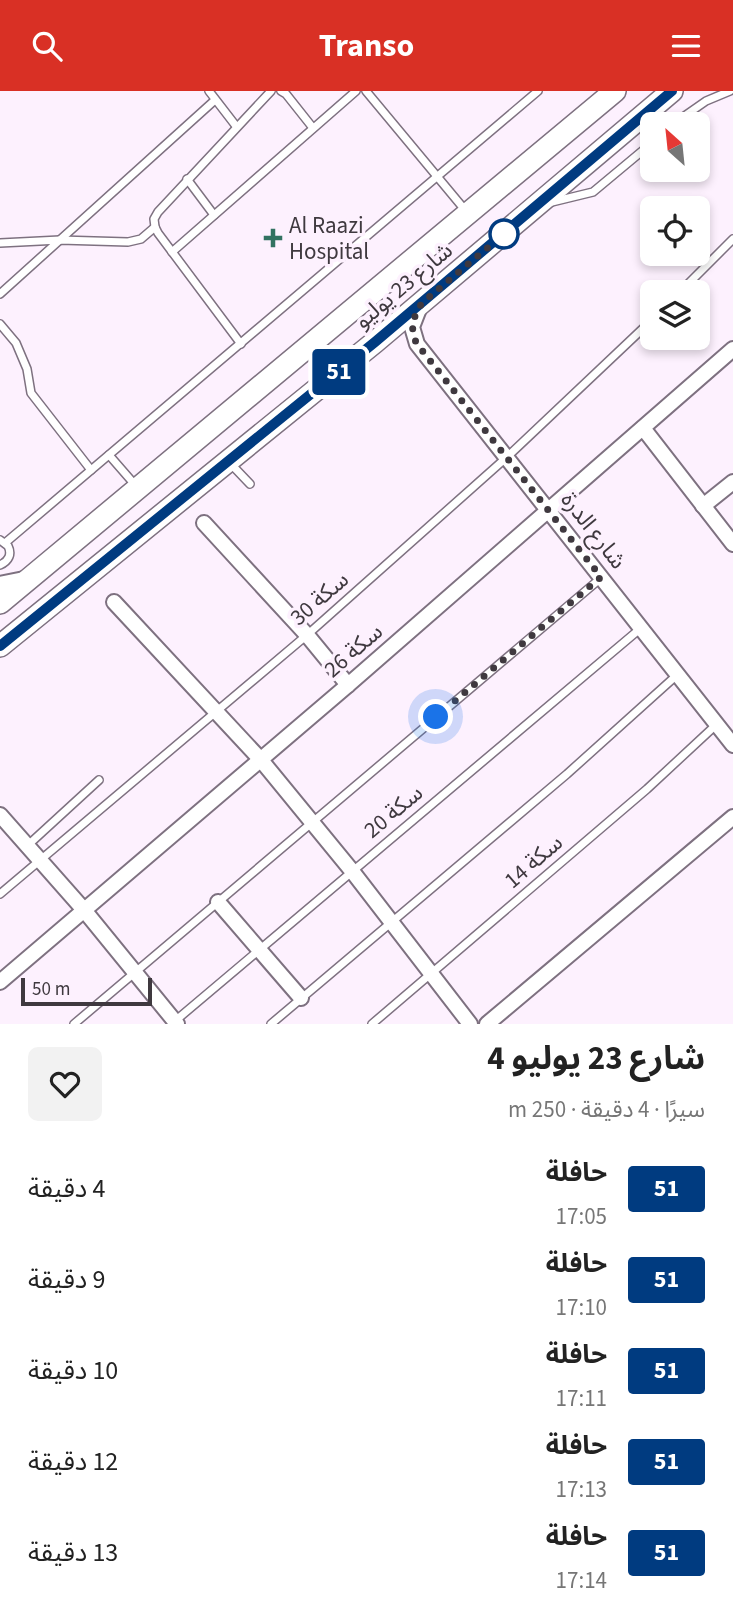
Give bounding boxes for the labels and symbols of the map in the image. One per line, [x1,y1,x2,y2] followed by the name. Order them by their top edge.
[640,112,710,182] north arrow
[289,209,369,268] place label: Al Raazi Hospital
[489,219,519,249] unlabelled marker
[263,228,283,248] marker: Al Raazi Hospital
[347,234,460,337] street label: شارع 23 يوليو
[308,349,370,395] line badge: 51
[553,485,634,576] street label: شارع الدرة
[283,563,356,633] street label: سكة 30
[317,615,390,685] street label: سكة 26
[418,699,453,734] your location
[357,777,430,846] street label: سكة 20
[497,826,570,896] street label: سكة 14
[21,975,152,1007] scale bar

